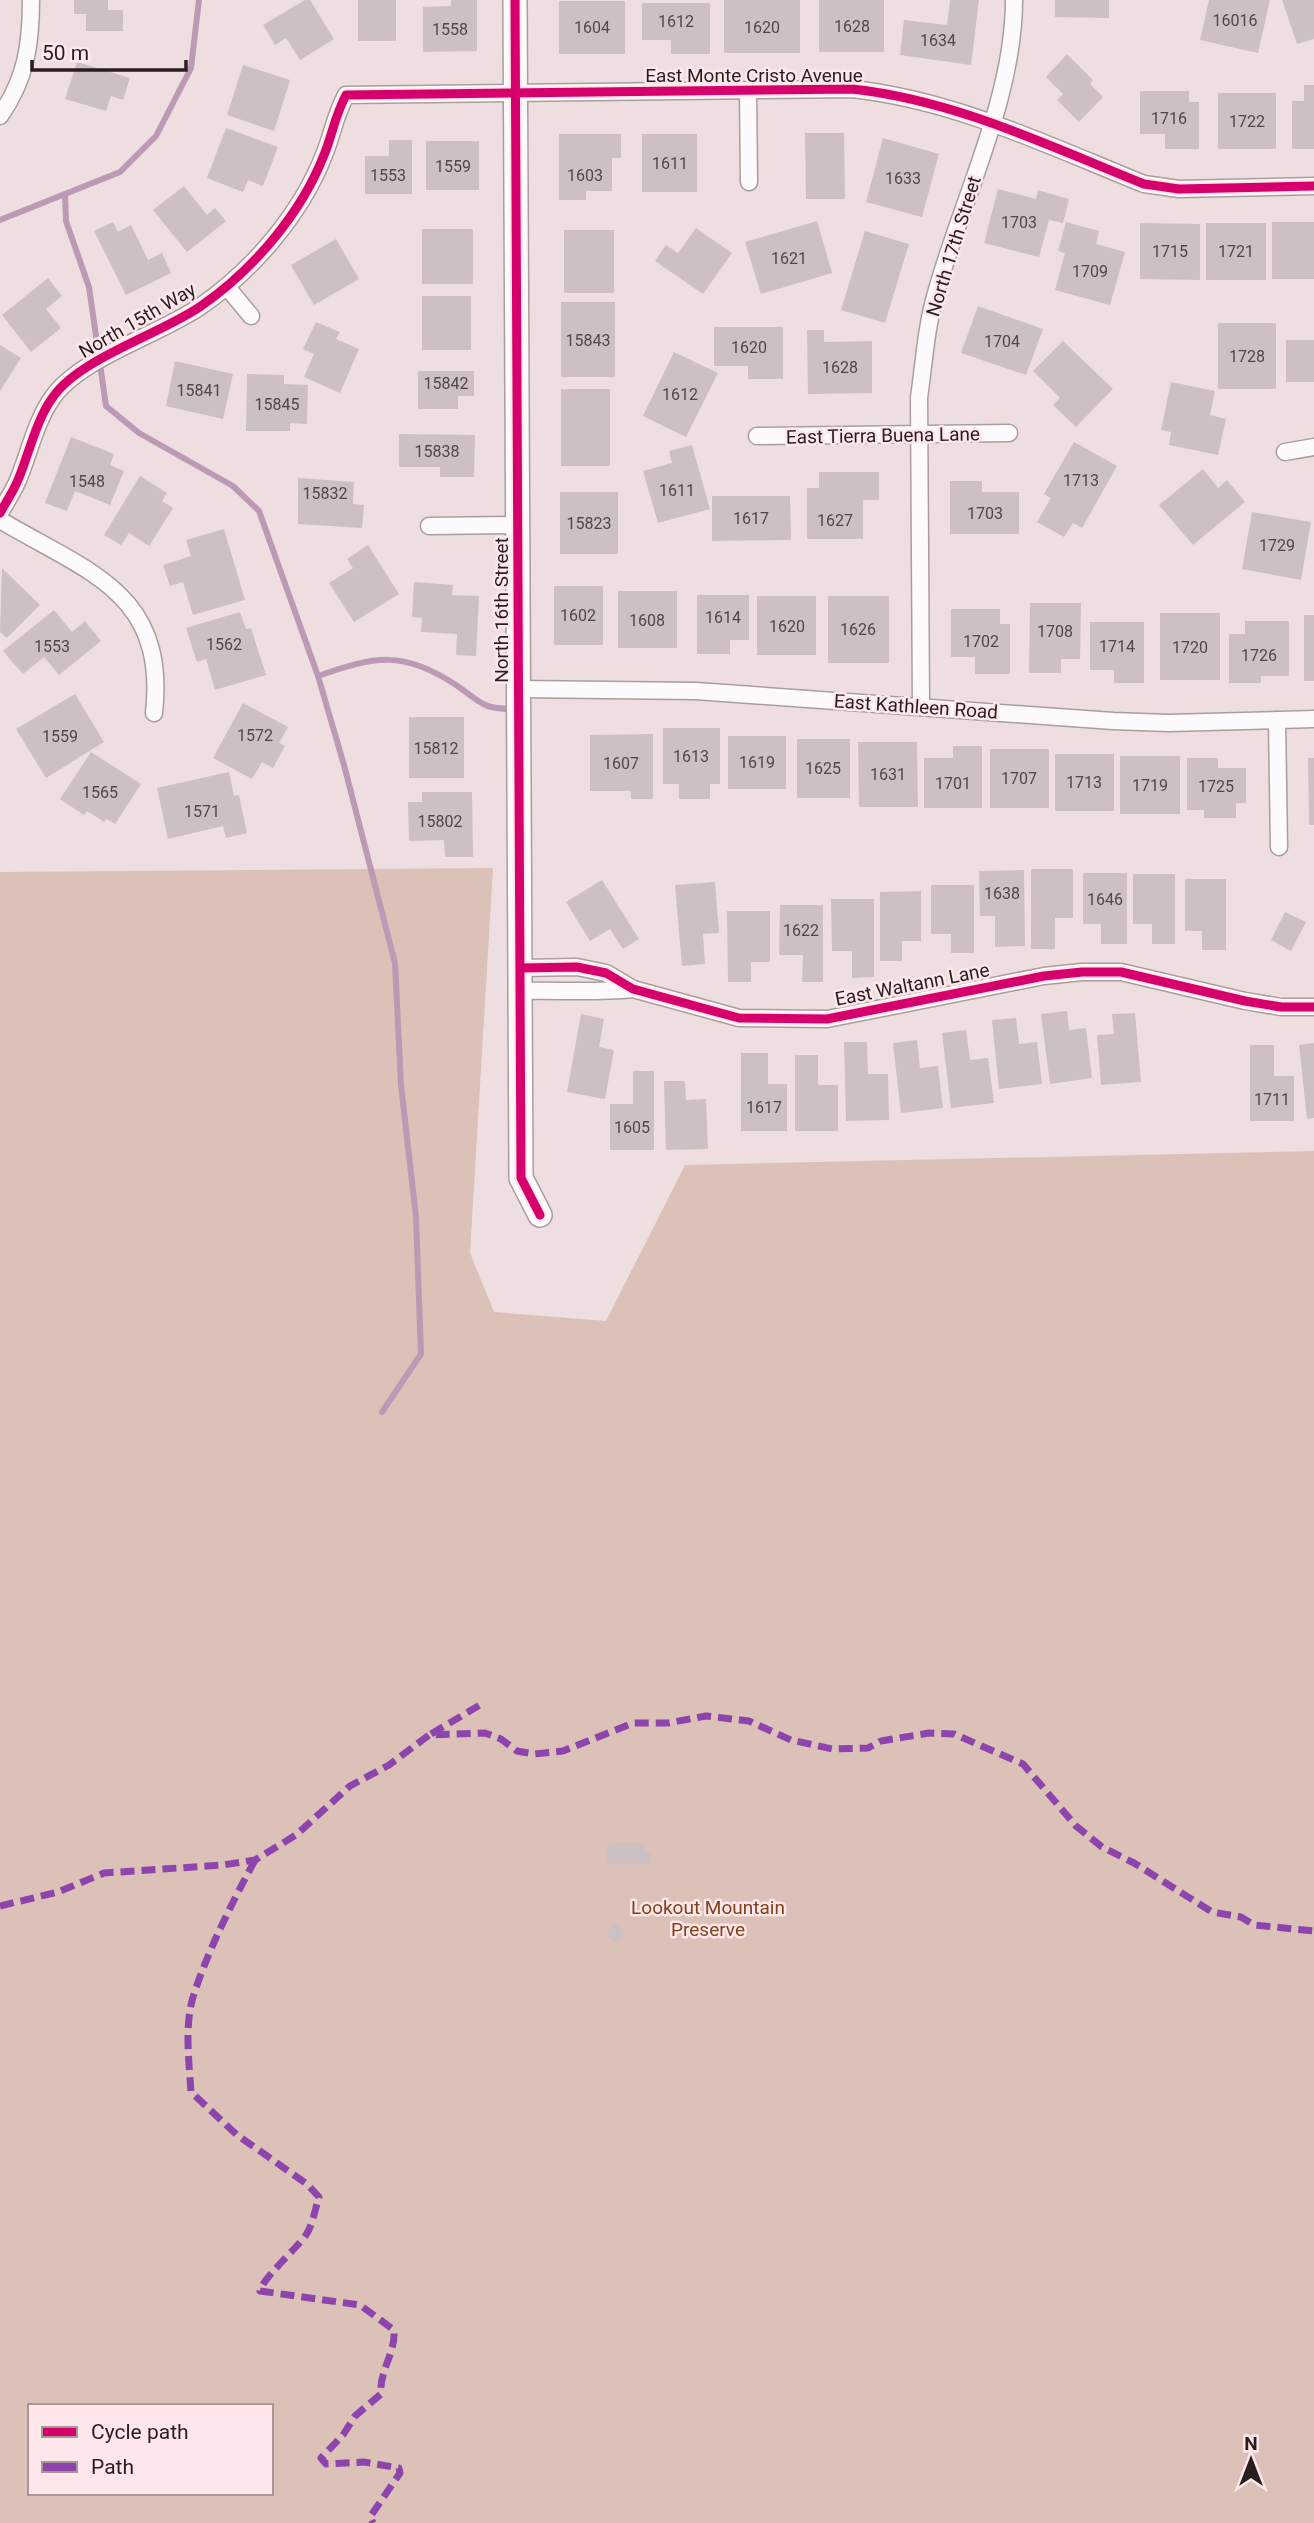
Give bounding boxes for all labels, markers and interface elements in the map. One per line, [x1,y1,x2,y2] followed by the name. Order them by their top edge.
[1213,11,1257,30] house number: 16016
[658,12,694,31] house number: 1612
[834,17,870,36] house number: 1628
[574,18,610,37] house number: 1604
[744,18,780,37] house number: 1620
[432,20,468,39] house number: 1558
[32,28,186,72] scale bar
[920,31,956,50] house number: 1634
[42,41,89,65] text: 50 m
[645,64,863,87] street label: East Monte Cristo Avenue
[1151,109,1187,128] house number: 1716
[1229,112,1265,131] house number: 1722
[652,154,688,173] house number: 1611
[435,157,471,176] house number: 1559
[370,166,406,185] house number: 1553
[567,166,603,185] house number: 1603
[885,169,921,188] house number: 1633
[921,173,986,319] street label: North 17th Street
[1001,213,1037,232] house number: 1703
[1152,242,1188,261] house number: 1715
[1218,242,1254,261] house number: 1721
[771,249,807,268] house number: 1621
[1072,262,1108,281] house number: 1709
[75,278,200,363] street label: North 15th Way
[566,331,610,350] house number: 15843
[984,332,1020,351] house number: 1704
[731,338,767,357] house number: 1620
[1229,347,1265,366] house number: 1728
[822,358,858,377] house number: 1628
[424,374,468,393] house number: 15842
[177,381,221,400] house number: 15841
[662,385,698,404] house number: 1612
[255,395,299,414] house number: 15845
[786,422,980,449] street label: East Tierra Buena Lane
[415,442,459,461] house number: 15838
[1063,471,1099,490] house number: 1713
[69,472,105,491] house number: 1548
[659,481,695,500] house number: 1611
[303,484,347,503] house number: 15832
[967,504,1003,523] house number: 1703
[733,509,769,528] house number: 1617
[817,511,853,530] house number: 1627
[567,514,611,533] house number: 15823
[1259,536,1295,555] house number: 1729
[490,537,513,683] street label: North 16th Street
[560,606,596,625] house number: 1602
[705,608,741,627] house number: 1614
[629,611,665,630] house number: 1608
[769,617,805,636] house number: 1620
[840,620,876,639] house number: 1626
[1037,622,1073,641] house number: 1708
[963,632,999,651] house number: 1702
[206,635,242,654] house number: 1562
[34,637,70,656] house number: 1553
[1099,637,1135,656] house number: 1714
[1172,638,1208,657] house number: 1720
[1241,646,1277,665] house number: 1726
[833,689,999,724] street label: East Kathleen Road
[237,726,273,745] house number: 1572
[42,727,78,746] house number: 1559
[414,739,458,758] house number: 15812
[673,747,709,766] house number: 1613
[739,753,775,772] house number: 1619
[603,754,639,773] house number: 1607
[805,759,841,778] house number: 1625
[870,765,906,784] house number: 1631
[1001,769,1037,788] house number: 1707
[1066,773,1102,792] house number: 1713
[935,774,971,793] house number: 1701
[1132,776,1168,795] house number: 1719
[1198,777,1234,796] house number: 1725
[82,783,118,802] house number: 1565
[184,802,220,821] house number: 1571
[418,812,462,831] house number: 15802
[984,884,1020,903] house number: 1638
[1087,890,1123,909] house number: 1646
[783,921,819,940] house number: 1622
[833,958,991,1011] street label: East Waltann Lane
[1254,1090,1290,1109] house number: 1711
[746,1098,782,1117] house number: 1617
[614,1118,650,1137] house number: 1605
[631,1896,785,1941] park label: Lookout Mountain Preserve
[28,2404,273,2495] legend
[91,2420,189,2444] text: Cycle path
[1216,2425,1286,2495] north arrow
[1244,2432,1258,2455] text: N
[91,2455,134,2479] text: Path

